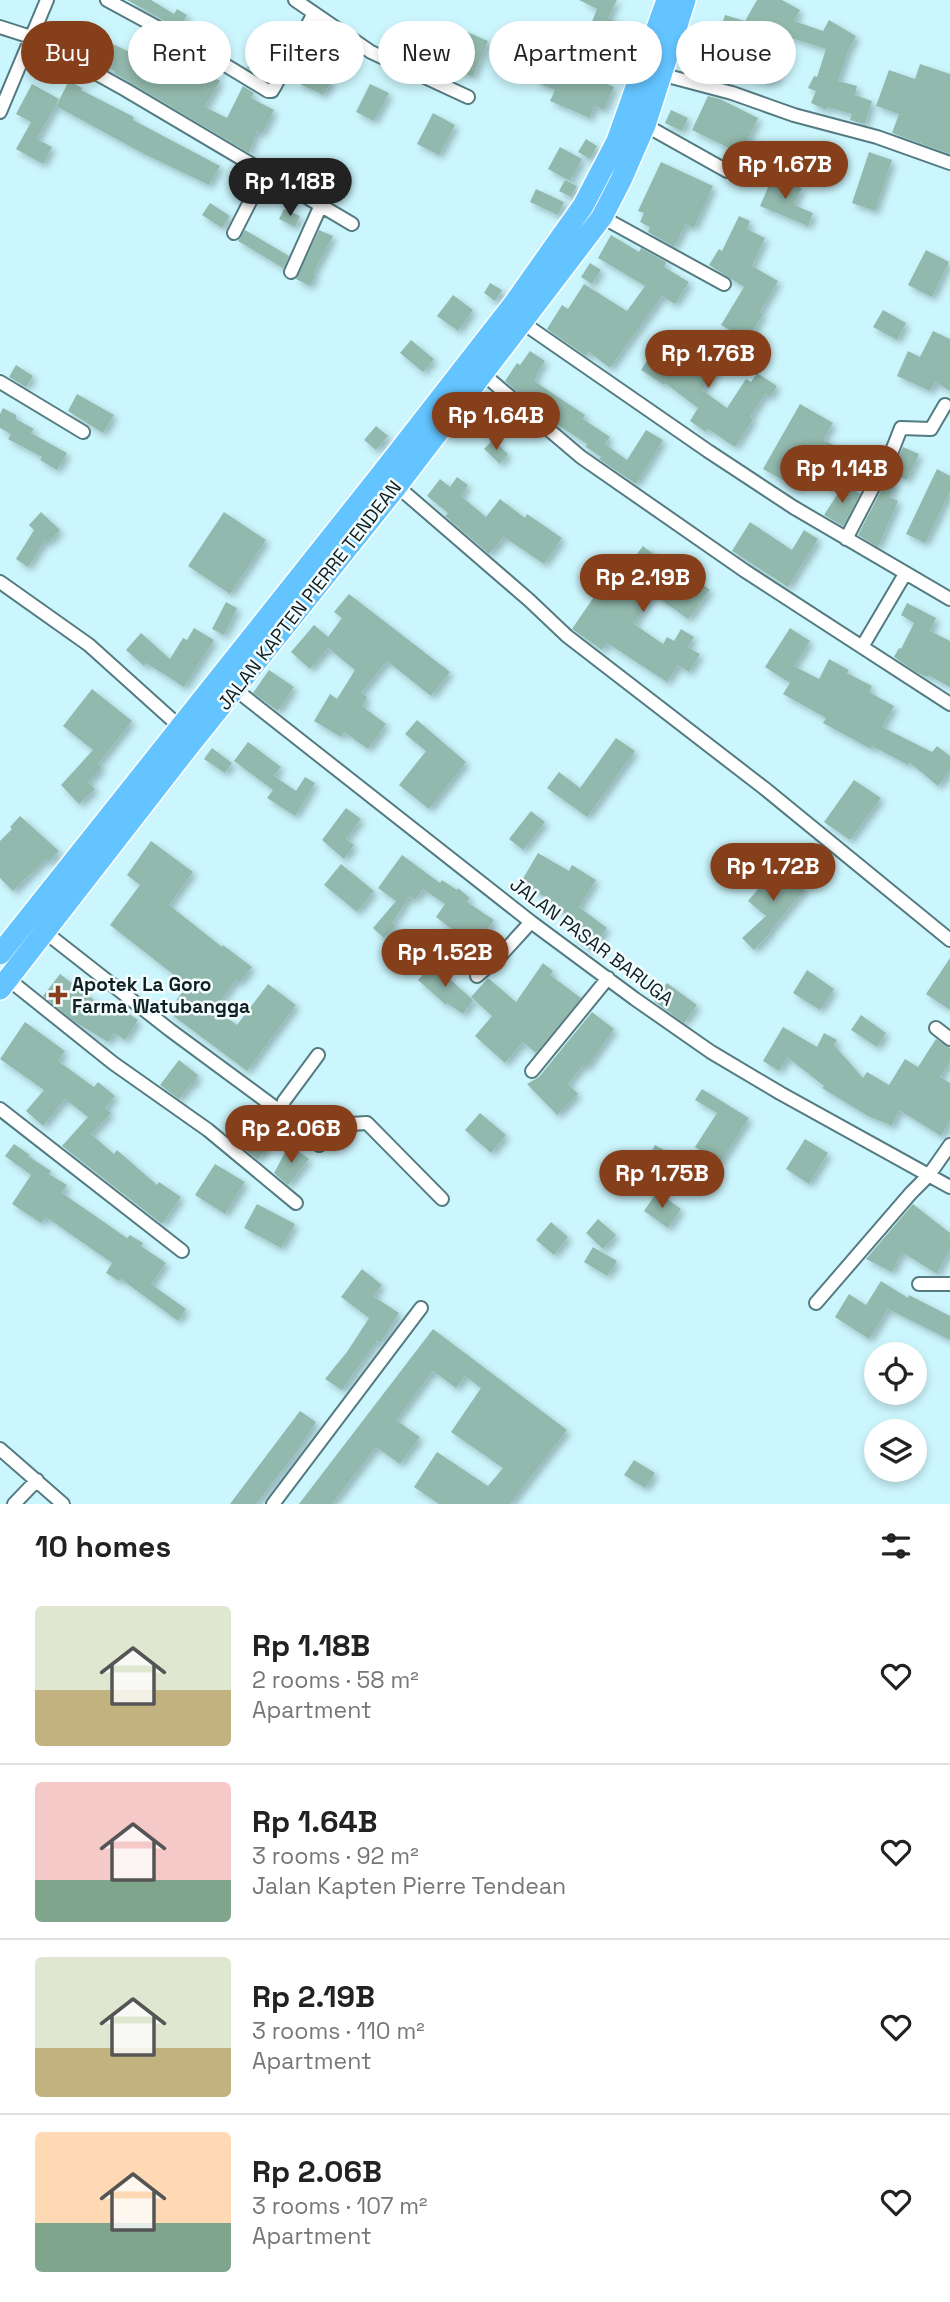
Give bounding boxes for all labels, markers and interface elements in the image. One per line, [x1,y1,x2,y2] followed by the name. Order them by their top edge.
[21,21,114,84] chip: Buy
[128,21,231,84] chip: Rent
[245,21,364,84] chip: Filters
[378,21,475,84] chip: New
[489,21,662,84] chip: Apartment
[676,21,796,84] chip: House
[713,142,857,201] pin: Rp 1.67B
[738,149,832,179] text: Rp 1.67B
[218,158,362,218] pin: Rp 1.18B
[245,166,335,196] text: Rp 1.18B
[636,330,780,390] pin: Rp 1.76B
[661,338,755,368] text: Rp 1.76B
[424,392,568,452] pin: Rp 1.64B
[448,400,544,430] text: Rp 1.64B
[770,446,914,505] pin: Rp 1.14B
[796,453,888,483] text: Rp 1.14B
[212,475,407,715] street label: JALAN KAPTEN PIERRE TENDEAN
[571,554,715,614] pin: Rp 2.19B
[596,562,690,592] text: Rp 2.19B
[701,844,845,903] pin: Rp 1.72B
[726,851,820,881] text: Rp 1.72B
[505,872,679,1011] street label: JALAN PASAR BARUGA
[373,930,517,989] pin: Rp 1.52B
[398,937,492,967] text: Rp 1.52B
[72,972,250,1019] place label: Apotek La Goro Farma Watubangga
[50,987,66,1003] marker: Apotek La Goro Farma Watubangga
[219,1106,363,1165] pin: Rp 2.06B
[241,1113,341,1143] text: Rp 2.06B
[590,1150,734,1210] pin: Rp 1.75B
[615,1158,709,1188] text: Rp 1.75B
[864,1342,927,1482] map controls
[864,1342,927,1405] button: locate
[864,1419,927,1482] button: layers
[35,1527,171,1566] text: 10 homes
[877,1527,915,1565] icon: filters
[252,1626,370,1665] text: Rp 1.18B
[91,1634,175,1718] icon: home
[877,1657,915,1695] icon: heart
[252,1665,419,1695] text: 2 rooms · 58 m²
[252,1695,372,1725] text: Apartment
[252,1802,377,1841] text: Rp 1.64B
[91,1810,175,1894] icon: home
[877,1833,915,1871] icon: heart
[252,1841,419,1871] text: 3 rooms · 92 m²
[252,1871,566,1901] text: Jalan Kapten Pierre Tendean
[252,1977,375,2016] text: Rp 2.19B
[91,1985,175,2069] icon: home
[877,2008,915,2046] icon: heart
[252,2016,425,2046] text: 3 rooms · 110 m²
[252,2046,372,2076] text: Apartment
[252,2152,382,2191] text: Rp 2.06B
[91,2160,175,2244] icon: home
[877,2183,915,2221] icon: heart
[252,2191,428,2221] text: 3 rooms · 107 m²
[252,2221,372,2251] text: Apartment

